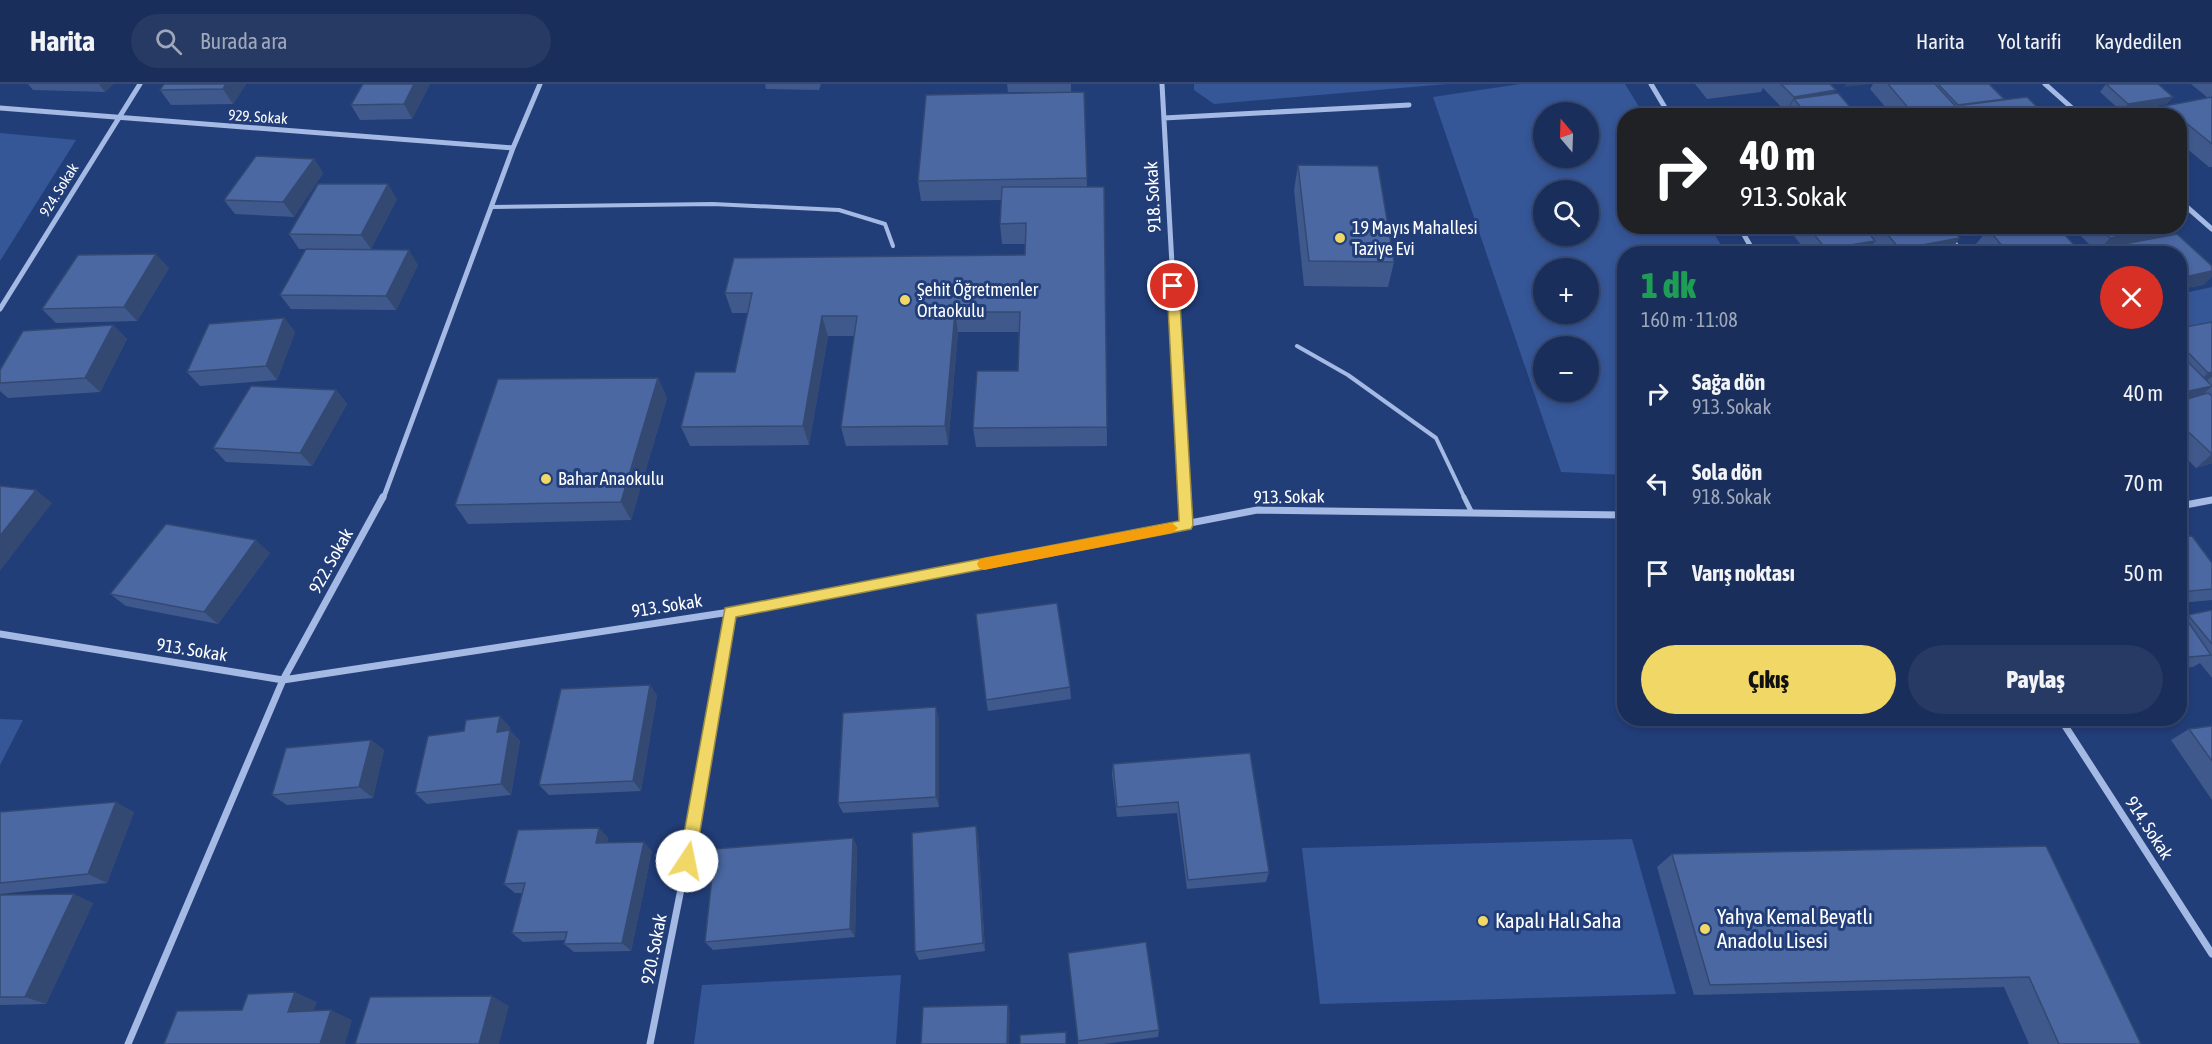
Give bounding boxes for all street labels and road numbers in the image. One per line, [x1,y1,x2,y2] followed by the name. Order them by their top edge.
[228,106,289,127] street label: 929. Sokak
[36,160,82,219] street label: 924. Sokak
[1140,161,1165,233] street label: 918. Sokak
[1253,485,1325,508] street label: 913. Sokak
[304,524,357,597] street label: 922. Sokak
[630,590,704,621] street label: 913. Sokak
[155,634,229,665] street label: 913. Sokak
[2121,792,2178,863] street label: 914. Sokak
[636,912,671,986] street label: 920. Sokak

